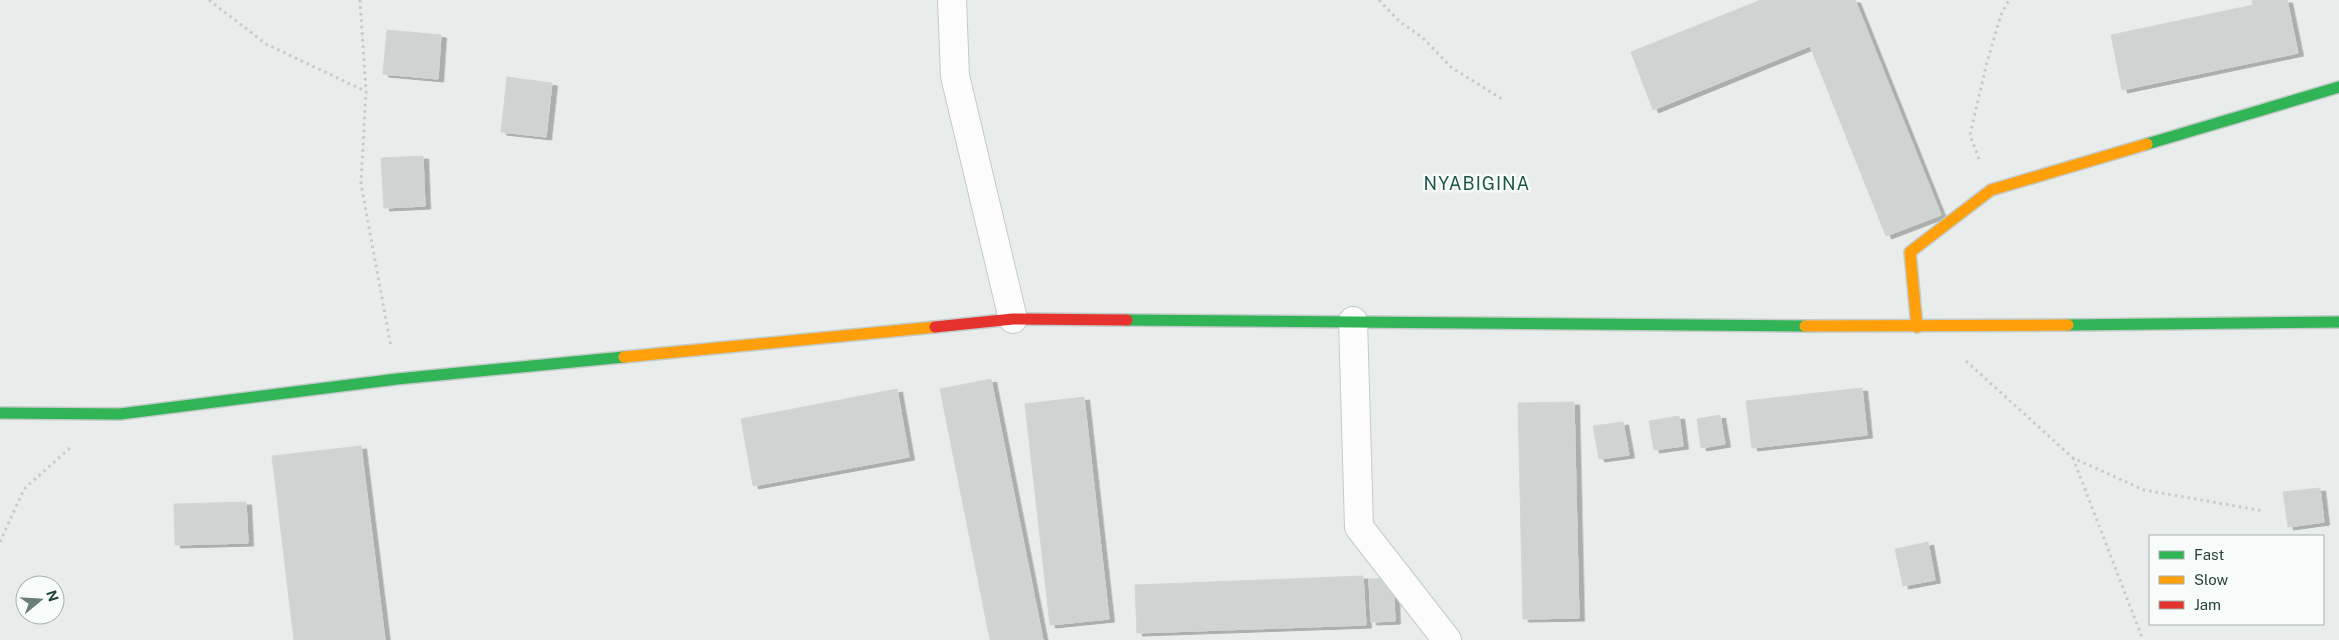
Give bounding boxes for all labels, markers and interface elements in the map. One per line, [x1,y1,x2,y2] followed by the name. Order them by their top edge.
[1424,173,1530,194] district label: NYABIGINA
[2149,535,2324,625] legend
[2194,546,2224,563] text: Fast
[2194,571,2229,588] text: Slow
[15,575,65,625] north arrow
[43,588,62,604] text: N
[2194,596,2221,613] text: Jam

